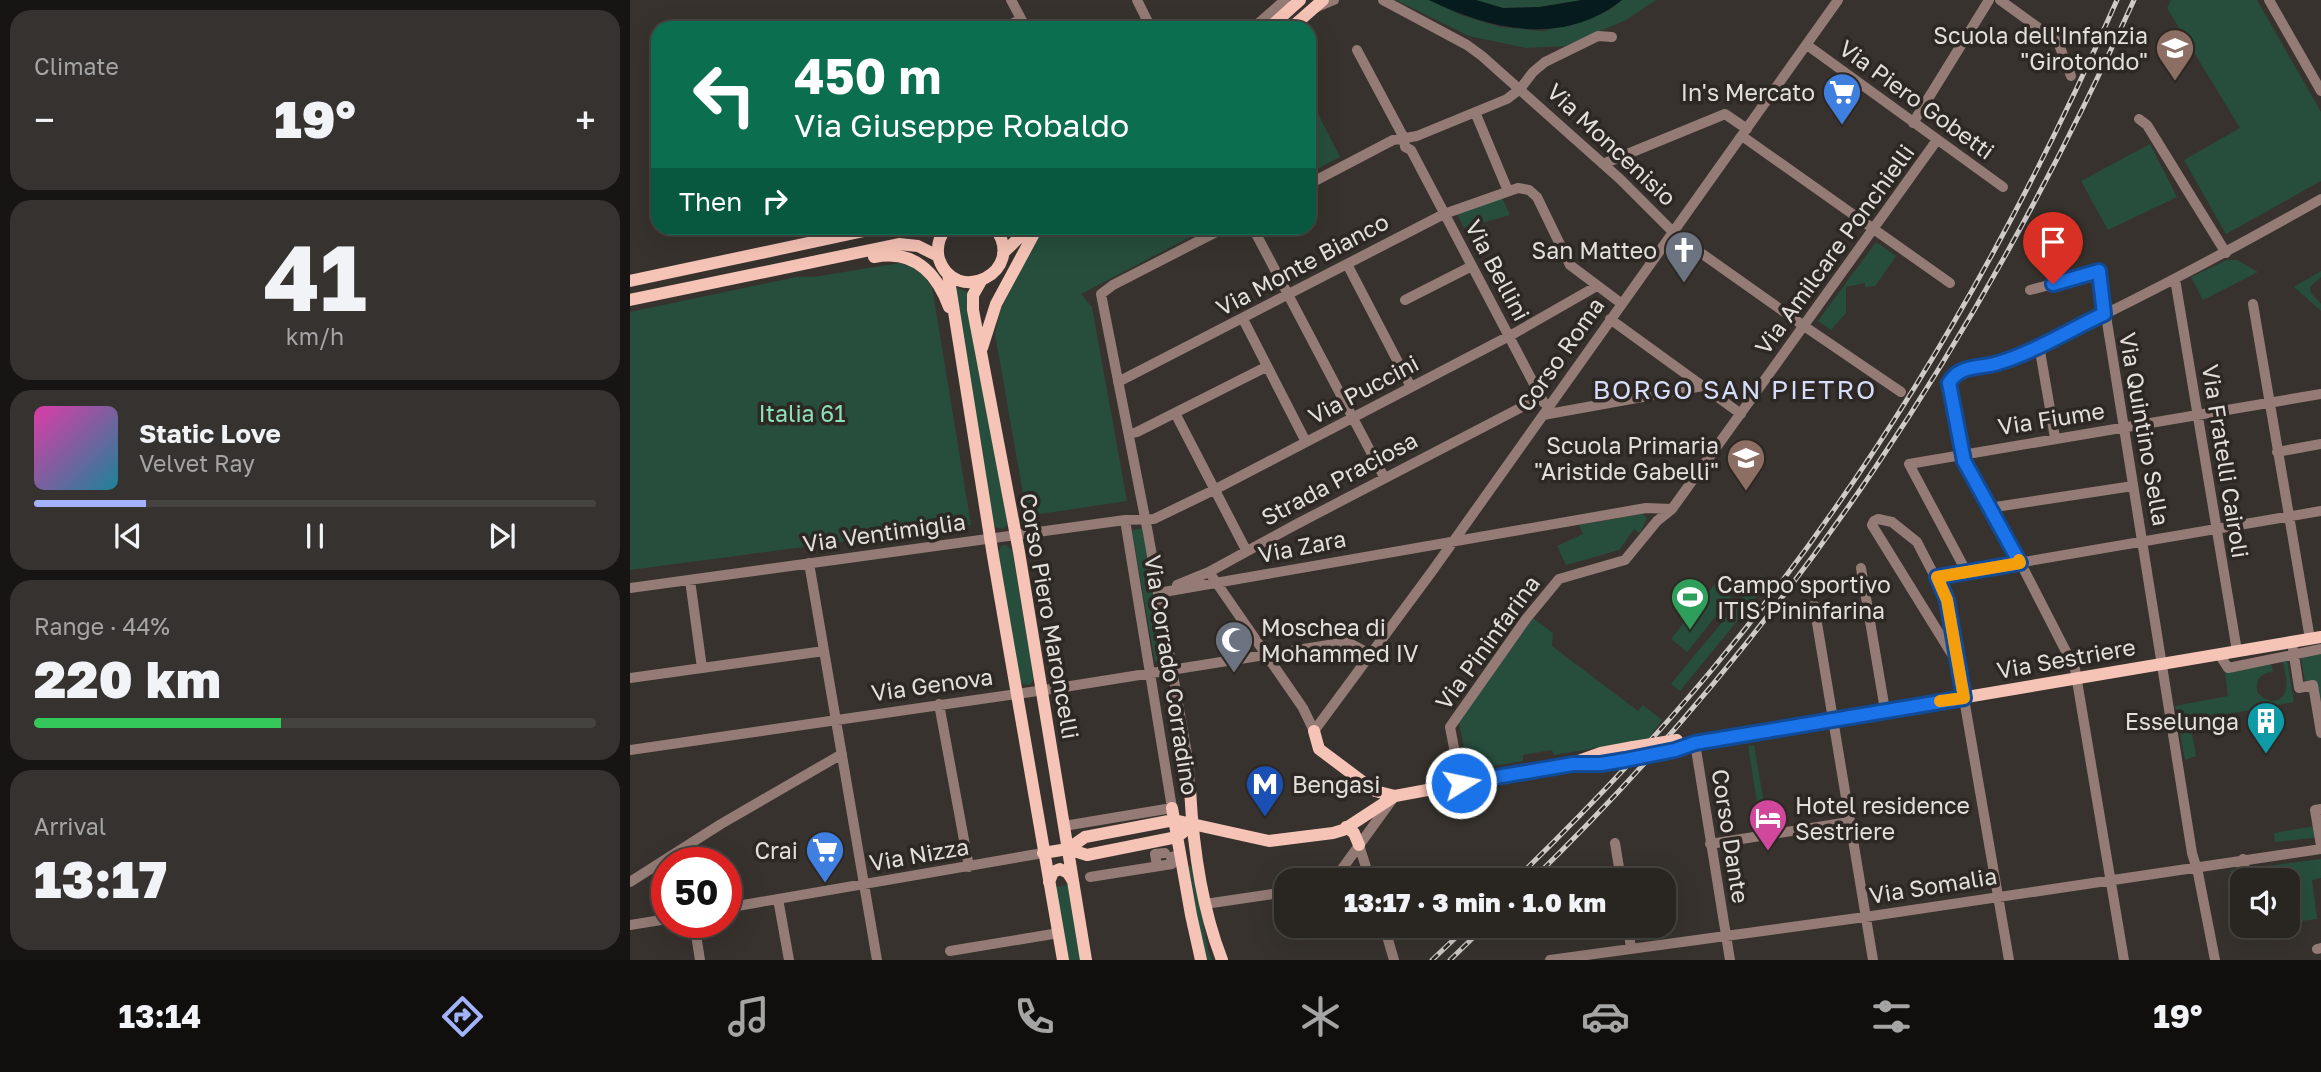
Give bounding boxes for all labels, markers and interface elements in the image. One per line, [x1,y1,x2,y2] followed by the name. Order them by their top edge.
[1933,21,2148,75] place label: Scuola dell'Infanzia "Girotondo"
[2154,27,2196,82] school or university icon: Scuola dell'Infanzia "Girotondo"
[1834,33,2000,165] street label: Via Piero Gobetti
[794,46,942,105] text: 450 m
[679,49,770,140] icon: left
[34,52,119,80] text: Climate
[1821,71,1863,126] supermarket icon: In's Mercato
[1542,77,1682,211] street label: Via Moncenisio
[1681,78,1815,106] place label: In's Mercato
[274,87,356,149] text: 19°
[34,97,55,142] text: −
[575,97,596,142] text: +
[794,106,1129,144] text: Via Giuseppe Robaldo
[1748,139,1920,359] street label: Via Amilcare Ponchielli
[756,182,794,220] icon: right
[679,186,742,217] text: Then
[1211,207,1393,321] street label: Via Monte Bianco
[2023,212,2083,284] pin
[1460,215,1536,325] street label: Via Bellini
[263,222,367,331] text: 41
[2034,223,2072,261] icon: arrive
[1663,229,1705,284] church icon: San Matteo
[1532,236,1657,264] place label: San Matteo
[1510,292,1610,416] street label: Corso Roma
[286,322,344,350] text: km/h
[2114,330,2176,528] street label: Via Quintino Sella
[1303,348,1423,430] street label: Via Puccini
[2197,362,2255,560] street label: Via Fratelli Cairoli
[1593,374,1877,405] district label: BORGO SAN PIETRO
[1996,396,2106,440] street label: Via Fiume
[759,399,845,427] park label: Italia 61
[139,418,281,449] text: Static Love
[1256,425,1422,531] street label: Strada Praciosa
[1534,431,1719,485] place label: Scuola Primaria "Aristide Gabelli"
[1725,437,1767,492] school or university icon: Scuola Primaria "Aristide Gabelli"
[139,449,255,477] text: Velvet Ray
[1015,491,1085,741] street label: Corso Piero Maroncelli
[801,507,967,557] street label: Via Ventimiglia
[109,517,147,555] icon: previous
[296,517,334,555] icon: pause
[483,517,521,555] icon: next
[1256,524,1348,568] street label: Via Zara
[1139,553,1205,797] street label: Via Corrado Corradino
[1429,569,1545,715] street label: Via Pininfarina
[1717,570,1891,624] place label: Campo sportivo ITIS Pininfarina
[1669,576,1711,631] sports icon: Campo sportivo ITIS Pininfarina
[34,612,170,640] text: Range · 44%
[1261,613,1418,667] place label: Moschea di Mohammed IV
[1213,619,1255,674] mosque icon: Moschea di Mohammed IV
[1994,632,2138,684] street label: Via Sestriere
[34,647,221,709] text: 220 km
[869,662,995,706] street label: Via Genova
[2245,700,2287,755] building icon: Esselunga
[2125,707,2239,735] place label: Esselunga
[1424,746,1498,820] position arrow
[1244,763,1286,818] metro station icon: Bengasi
[1707,767,1755,905] street label: Corso Dante
[1292,770,1380,798] place label: Bengasi
[1795,791,1970,845] place label: Hotel residence Sestriere
[1747,797,1789,852] hotel icon: Hotel residence Sestriere
[34,812,106,840] text: Arrival
[804,829,846,884] supermarket icon: Crai
[867,831,971,877] street label: Via Nizza
[754,836,798,864] place label: Crai
[34,847,167,909] text: 13:17
[651,847,742,938] speed limit sign: 50
[1867,861,1999,909] street label: Via Somalia
[2230,868,2300,938] map controls
[2230,868,2300,938] button: sound
[1344,887,1606,918] text: 13:17 · 3 min · 1.0 km
[438,992,487,1041] icon: directions
[724,992,773,1041] icon: music
[1010,992,1059,1041] icon: phone
[1296,992,1345,1041] icon: climate
[1581,992,1630,1041] icon: car
[1867,992,1916,1041] icon: filters
[118,997,201,1035] text: 13:14
[2153,997,2202,1035] text: 19°

